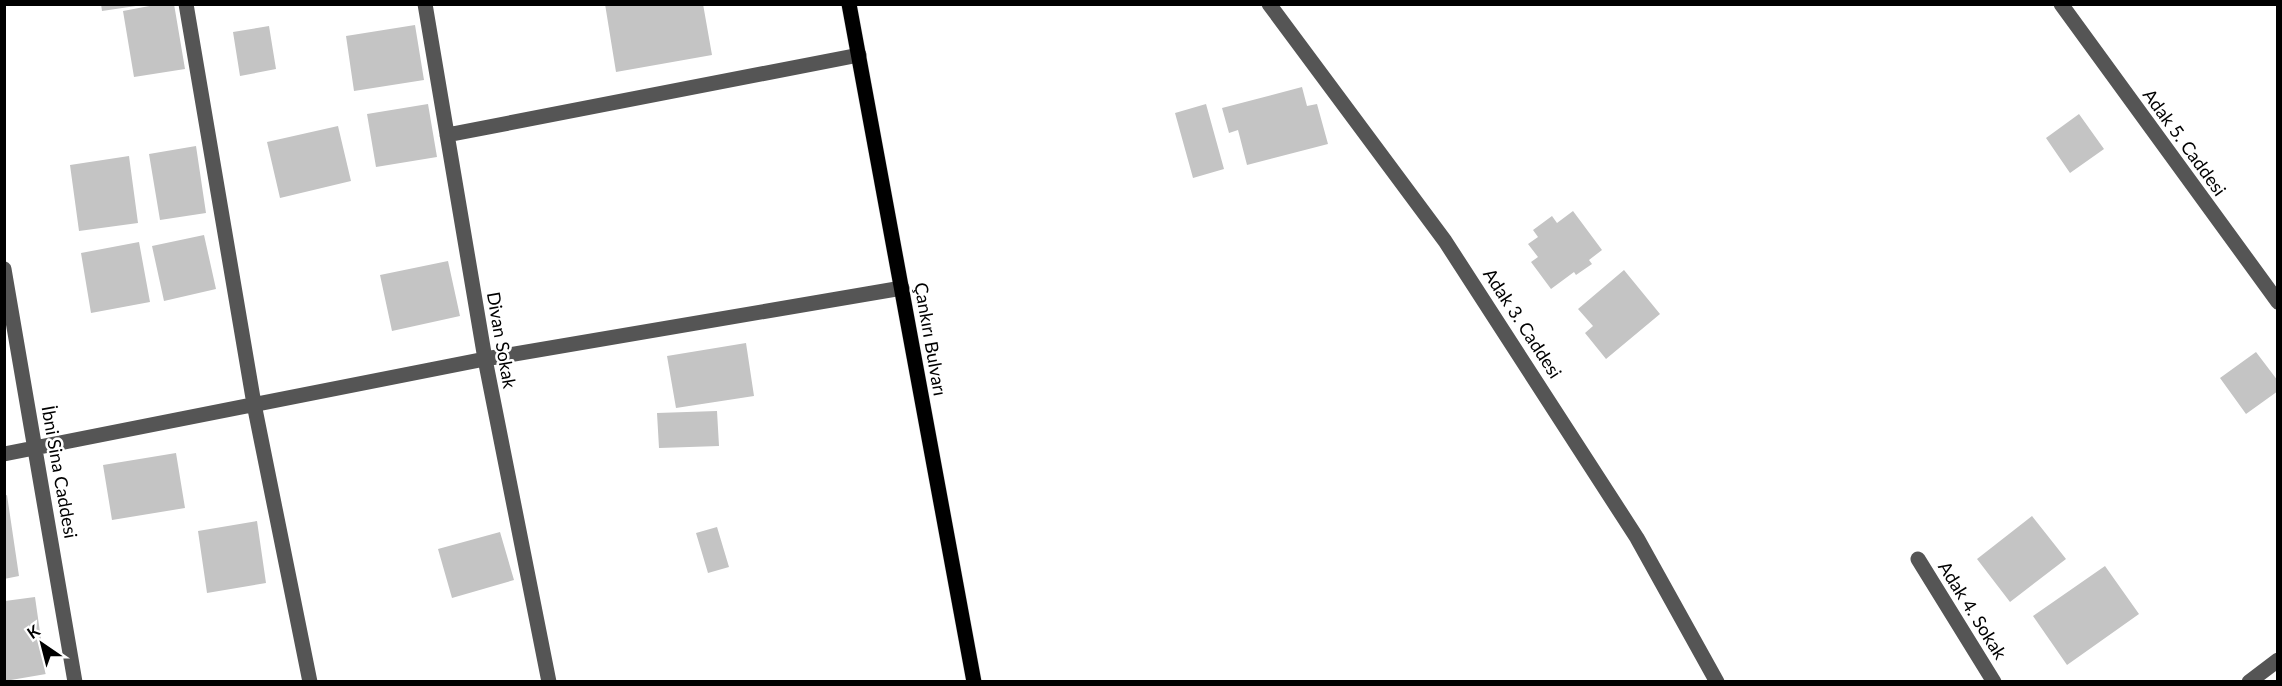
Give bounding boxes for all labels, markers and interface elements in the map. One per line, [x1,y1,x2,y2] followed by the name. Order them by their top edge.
[2139,84,2231,200] street label: Adak 5. Caddesi
[1479,264,1567,382] street label: Adak 3. Caddesi
[910,281,952,397] street label: Çankırı Bulvarı
[483,290,521,391] street label: Divan Sokak
[38,404,82,540] street label: İbni Sina Caddesi
[1934,557,2012,664] street label: Adak 4. Sokak
[12,614,72,674] north arrow
[23,620,44,642] text: K

